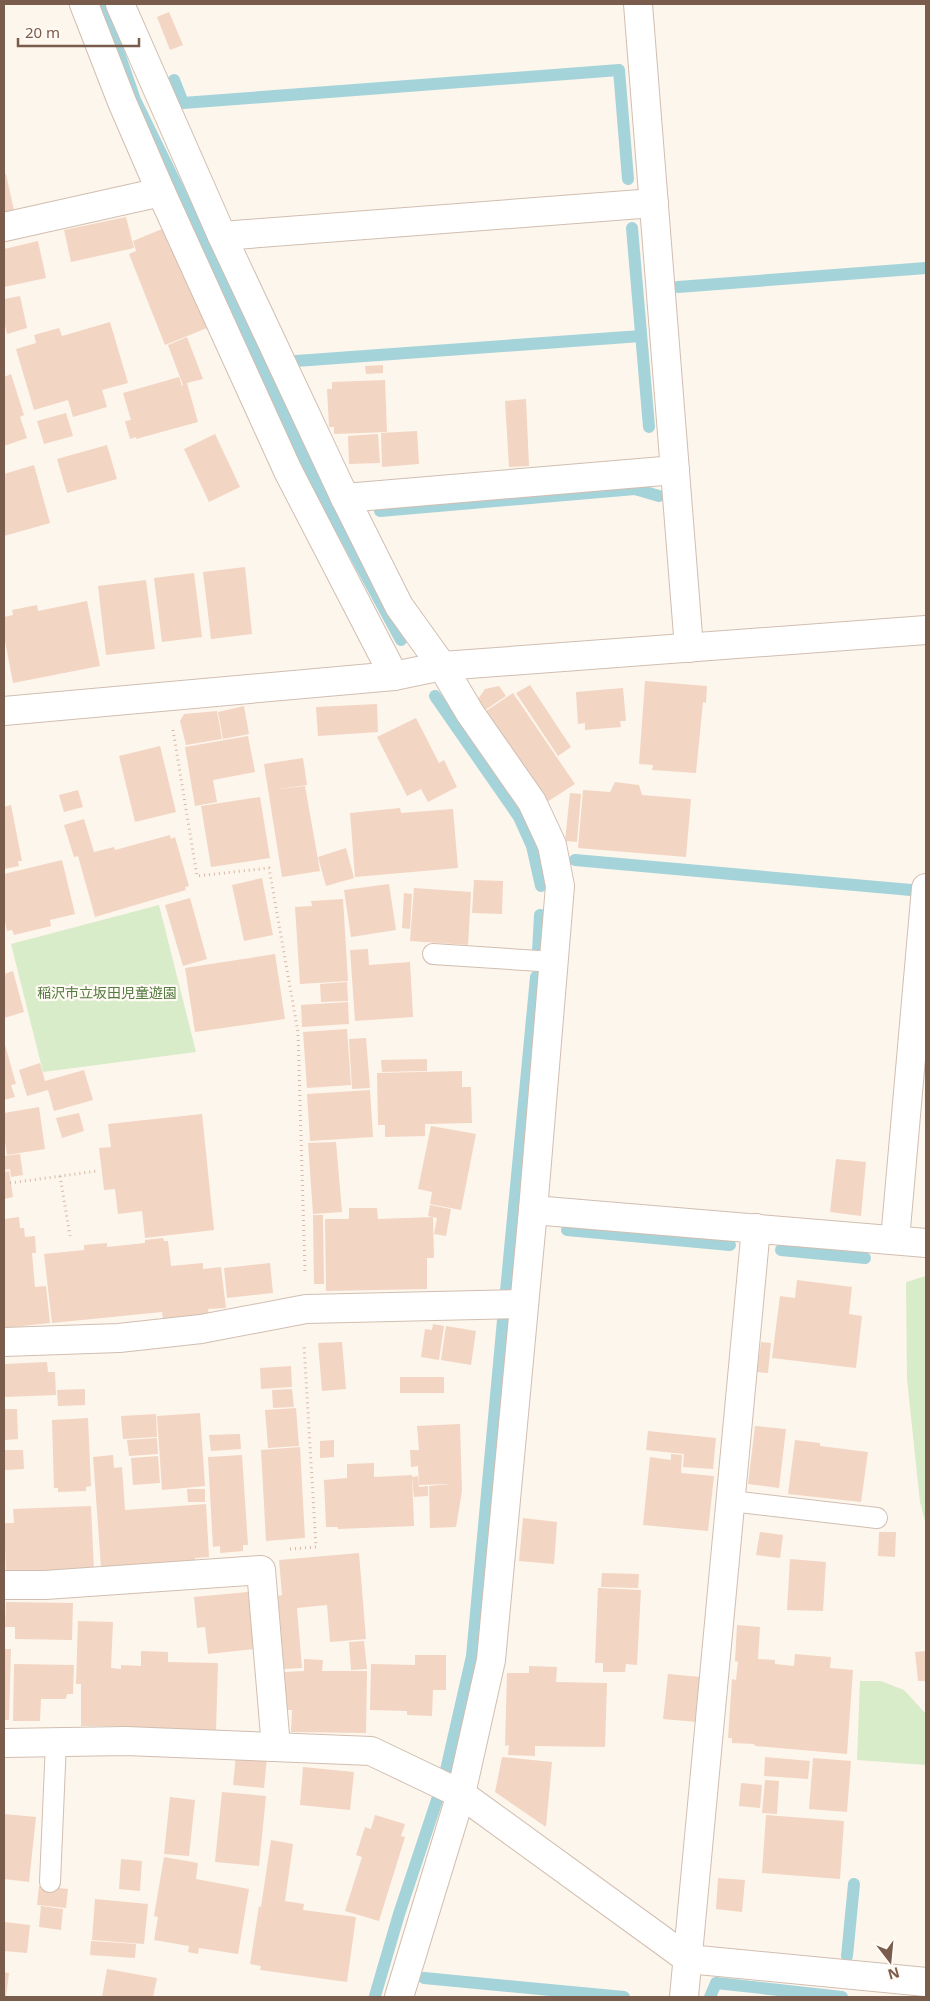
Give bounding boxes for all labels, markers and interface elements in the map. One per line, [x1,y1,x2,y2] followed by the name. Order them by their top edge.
[18,15,139,47] scale bar
[25,22,60,42] text: 20 m
[37,983,177,1002] park label: 稲沢市立坂田児童遊園
[865,1936,915,1986] north arrow
[886,1963,902,1985] text: N

